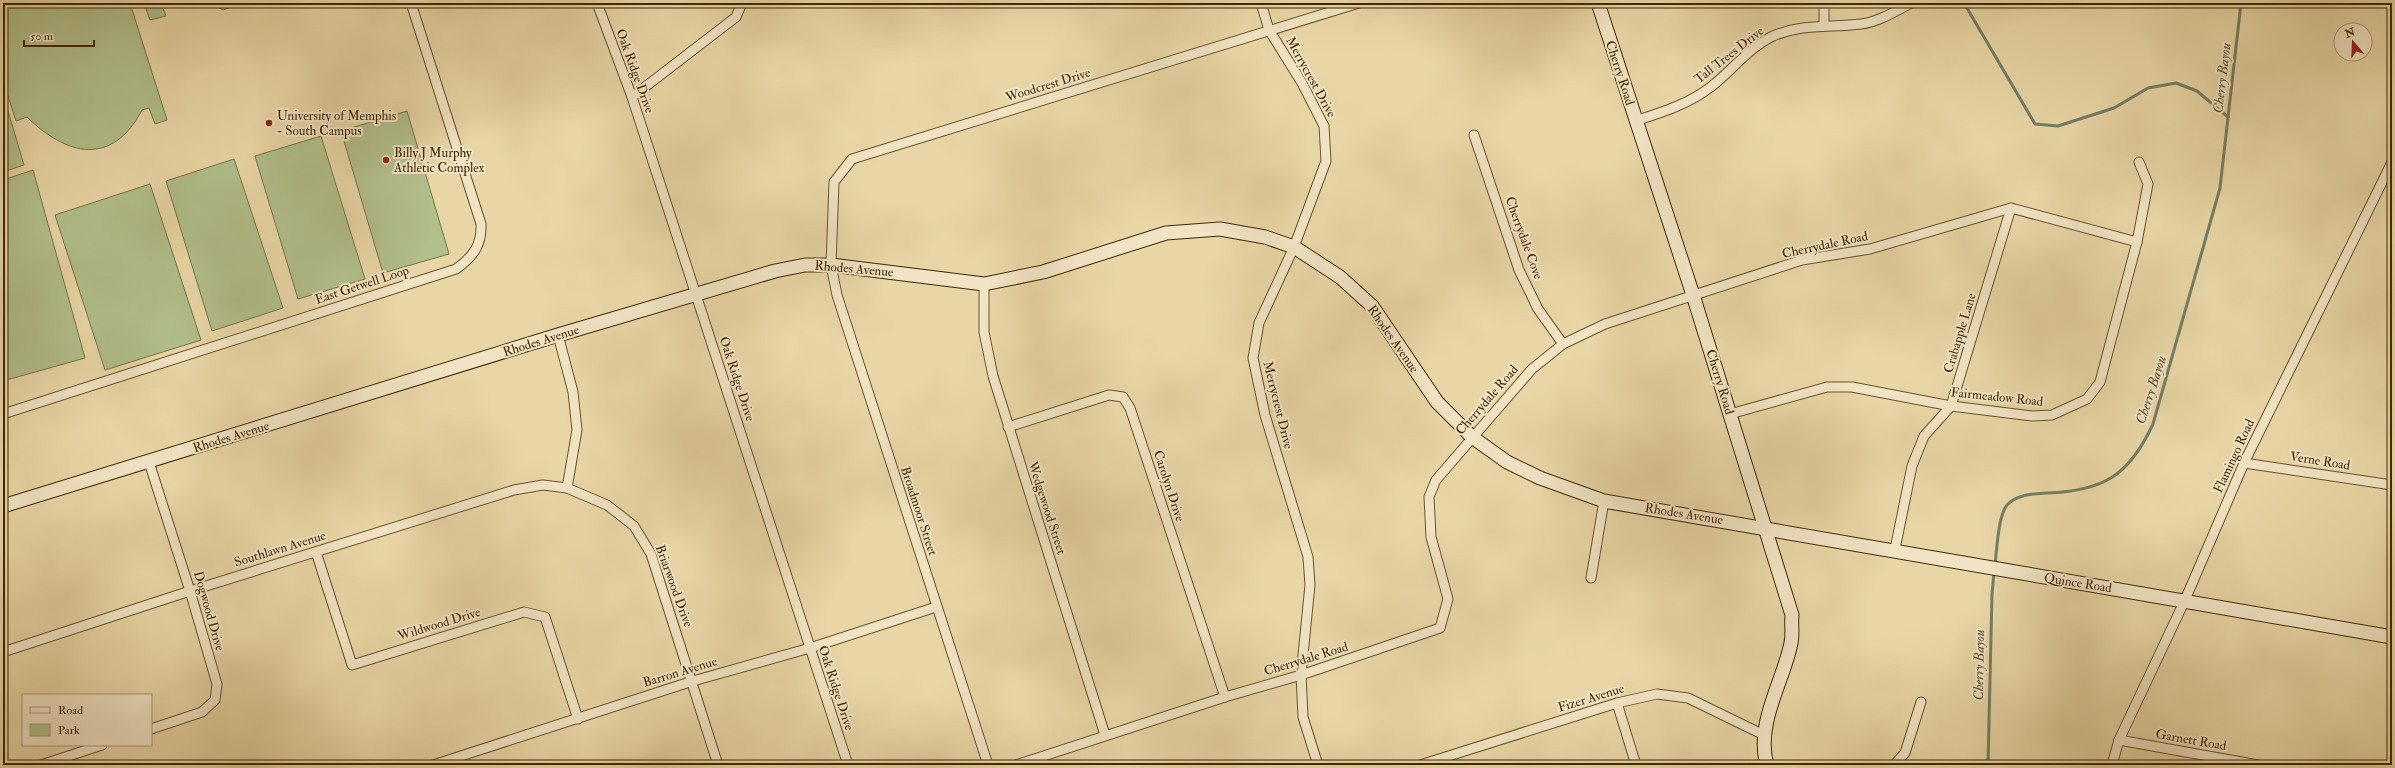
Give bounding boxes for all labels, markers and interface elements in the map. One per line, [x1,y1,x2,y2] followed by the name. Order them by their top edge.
[24,22,94,48] scale bar
[2333,22,2373,62] north arrow
[1691,23,1767,87] street label: Tall Trees Drive
[2342,25,2358,41] text: N
[612,27,658,116] street label: Oak Ridge Drive
[30,29,54,44] text: 50 m
[1281,34,1340,121] street label: Merrycrest Drive
[1601,39,1638,108] street label: Cherry Road
[2209,42,2235,114] water label: Cherry Bayou
[1003,64,1093,106] street label: Woodcrest Drive
[277,108,397,140] place label: University of Memphis - South Campus
[264,118,274,128] marker: University of Memphis - South Campus
[393,145,485,177] place label: Billy J Murphy Athletic Complex
[381,155,391,165] marker: Billy J Murphy Athletic Complex
[1501,194,1547,282] street label: Cherrydale Cove
[1781,228,1870,263] street label: Cherrydale Road
[814,258,895,280] street label: Rhodes Avenue
[313,262,412,309] street label: East Getwell Loop
[1940,291,1981,375] street label: Crabapple Lane
[1364,302,1423,376] street label: Rhodes Avenue
[501,322,582,360] street label: Rhodes Avenue
[716,335,758,424] street label: Oak Ridge Drive
[1702,348,1738,417] street label: Cherry Road
[2132,353,2170,426] water label: Cherry Bayou
[1258,360,1297,451] street label: Merrycrest Drive
[1452,361,1523,439] street label: Cherrydale Road
[1950,384,2045,410] street label: Fairmeadow Road
[2210,416,2258,495] street label: Flamingo Road
[191,418,272,456] street label: Rhodes Avenue
[1149,448,1188,525] street label: Carolyn Drive
[2289,448,2352,474] street label: Verne Road
[1024,459,1070,556] street label: Wedgewood Street
[897,464,941,558] street label: Broadmoor Street
[1644,500,1725,528] street label: Rhodes Avenue
[232,527,328,571] street label: Southlawn Avenue
[652,543,696,630] street label: Briarwood Drive
[190,569,228,653] street label: Dogwood Drive
[2043,570,2114,596] street label: Quince Road
[395,604,483,644] street label: Wildwood Drive
[1970,629,1988,701] water label: Cherry Bayou
[1262,638,1351,680] street label: Cherrydale Road
[815,644,857,733] street label: Oak Ridge Drive
[641,653,720,691] street label: Barron Avenue
[1556,680,1627,716] street label: Fizer Avenue
[22,694,152,746] legend
[58,703,83,718] text: Road
[58,723,80,738] text: Park
[2154,726,2228,754] street label: Garnett Road

